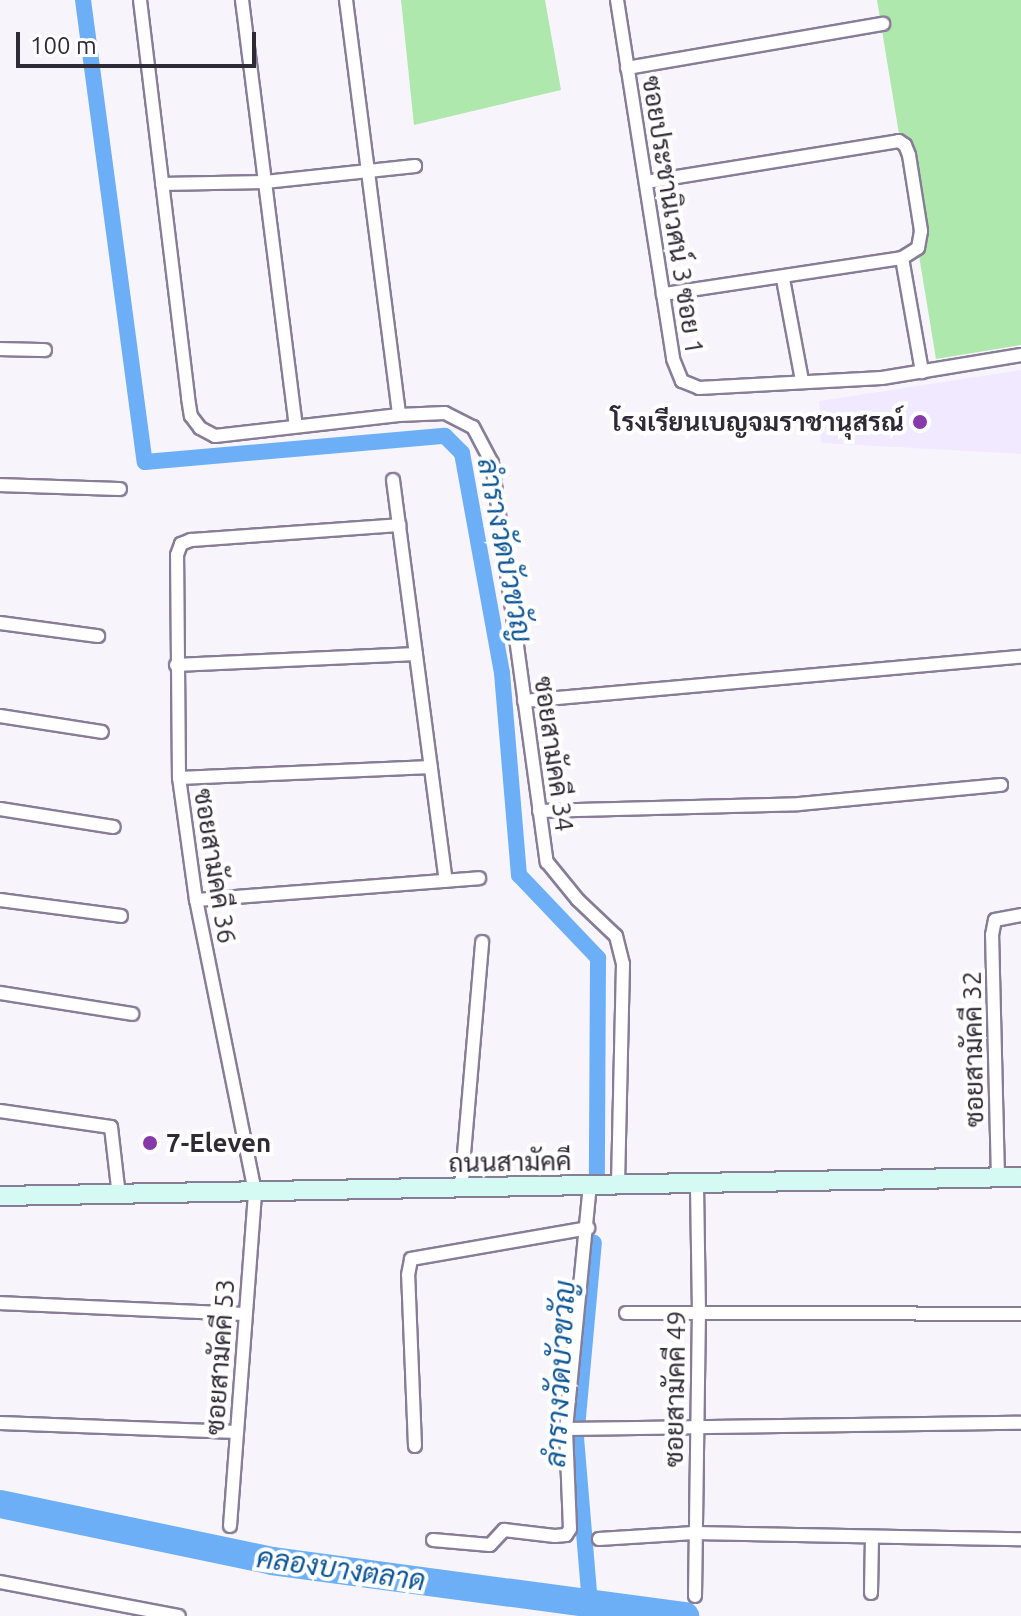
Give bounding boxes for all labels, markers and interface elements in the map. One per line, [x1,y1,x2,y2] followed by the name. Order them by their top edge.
[20,16,260,66] scale bar
[30,32,97,59] text: 100 m
[636,74,710,356] street label: ซอยประชานิเวศน์ 3 ซอย 1
[611,406,904,438] place label: โรงเรียนเบญจมราชานุสรณ์
[911,413,929,431] marker: โรงเรียนเบญจมราชานุสรณ์
[471,455,539,645] water label: ลำรางวัดบัวขวัญ
[528,674,580,834] street label: ซอยสามัคคี 34
[187,786,243,946] street label: ซอยสามัคคี 36
[956,971,990,1127] street label: ซอยสามัคคี 32
[166,1127,271,1159] place label: 7-Eleven
[141,1134,159,1152] marker: 7-Eleven
[448,1145,572,1179] street label: ถนนสามัคคี
[199,1278,241,1436] street label: ซอยสามัคคี 53
[538,1280,582,1468] water label: ลำรางวัดบัวขวัญ
[658,1311,692,1467] street label: ซอยสามัคคี 49
[254,1541,428,1597] water label: คลองบางตลาด

